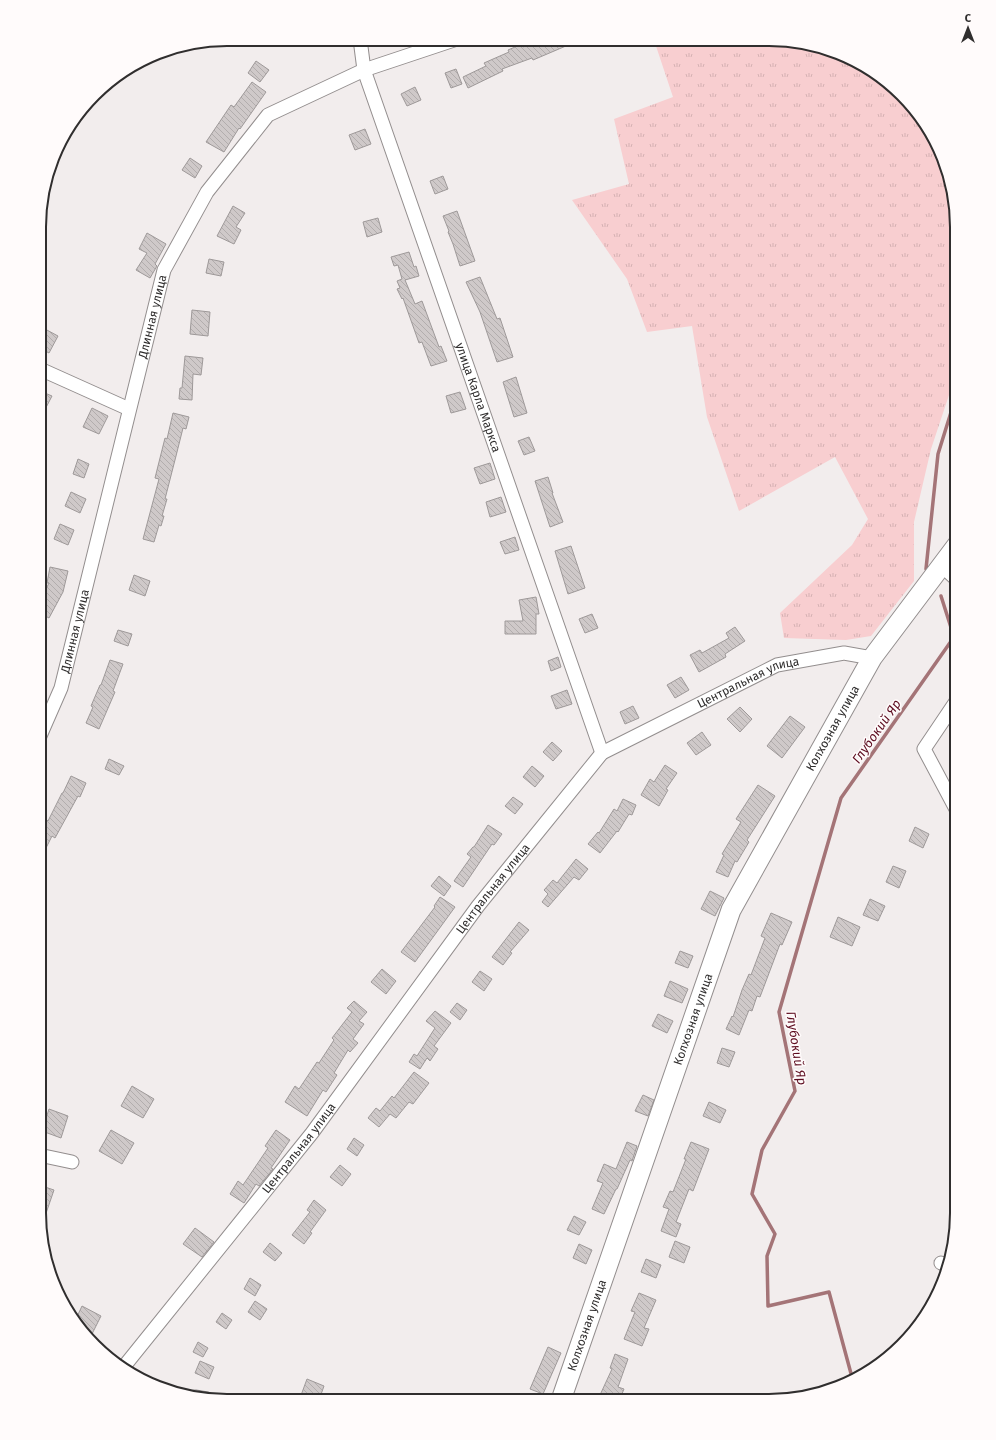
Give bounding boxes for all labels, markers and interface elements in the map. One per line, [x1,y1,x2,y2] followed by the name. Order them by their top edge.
[948,8,988,48] north arrow
[965,12,972,25] text: С
[135,273,170,361] street label: Длинная улица
[453,341,504,454] street label: улица Карла Маркса
[58,588,92,675] street label: Длинная улица
[695,654,800,711] street label: Центральная улица
[803,683,862,774] street label: Колхозная улица
[849,696,904,766] water label: Глубокий Яр
[453,841,533,936] street label: Центральная улица
[671,972,715,1067] street label: Колхозная улица
[783,1010,810,1086] water label: Глубокий Яр
[259,1100,339,1196] street label: Центральная улица
[565,1278,609,1373] street label: Колхозная улица

